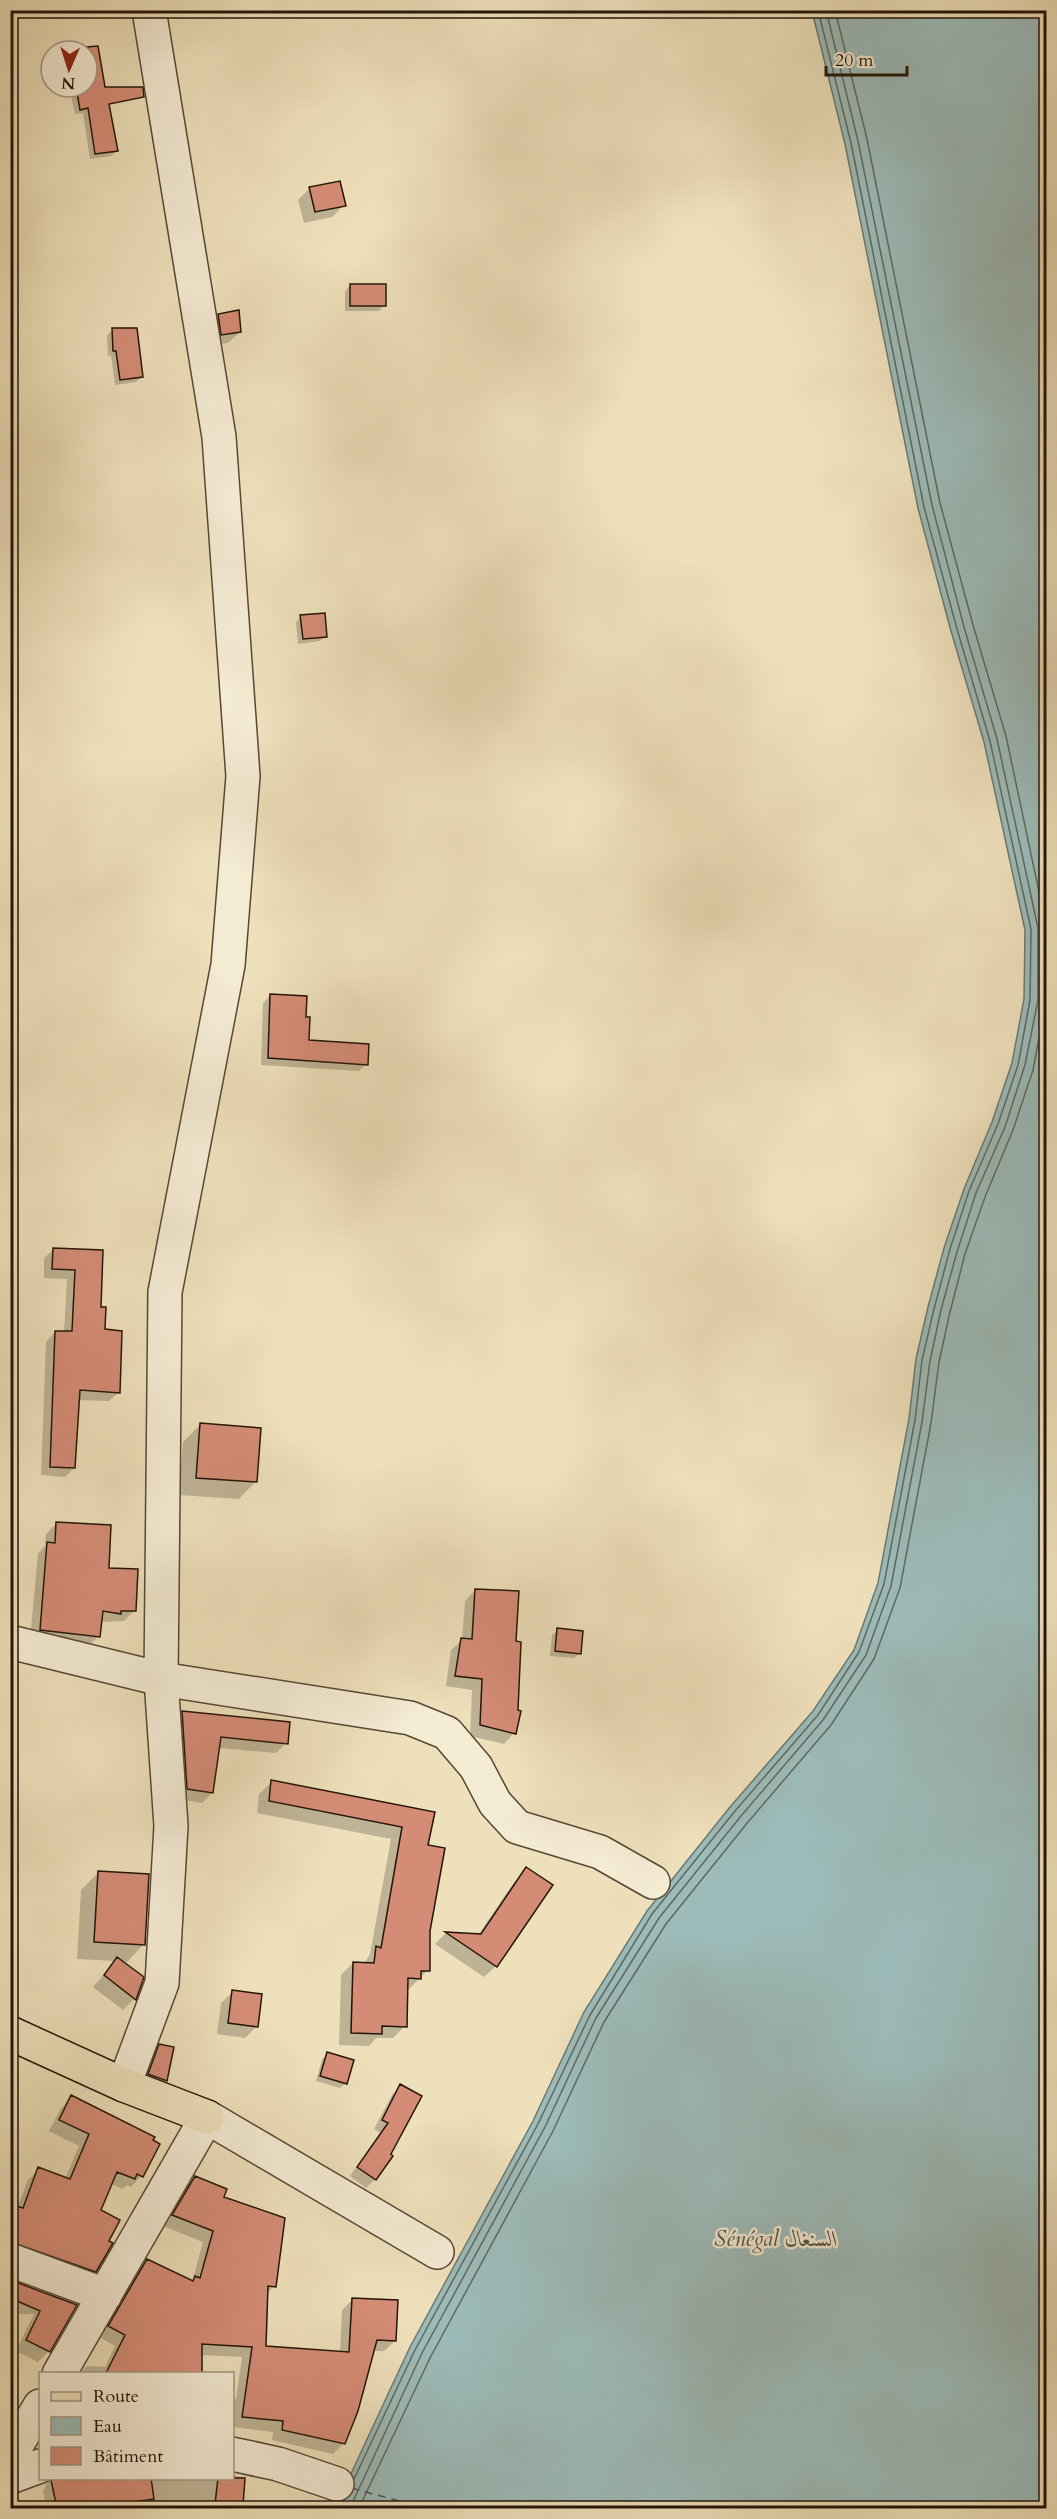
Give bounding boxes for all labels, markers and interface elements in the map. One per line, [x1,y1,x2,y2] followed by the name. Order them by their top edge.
[39,39,99,99] north arrow
[826,39,907,77] scale bar
[835,48,874,73] text: 20 m
[61,72,76,94] text: N
[714,2224,838,2254] water label: Sénégal السنغال
[39,2372,234,2480] legend
[93,2384,139,2409] text: Route
[93,2414,122,2439] text: Eau
[93,2444,163,2469] text: Bâtiment

